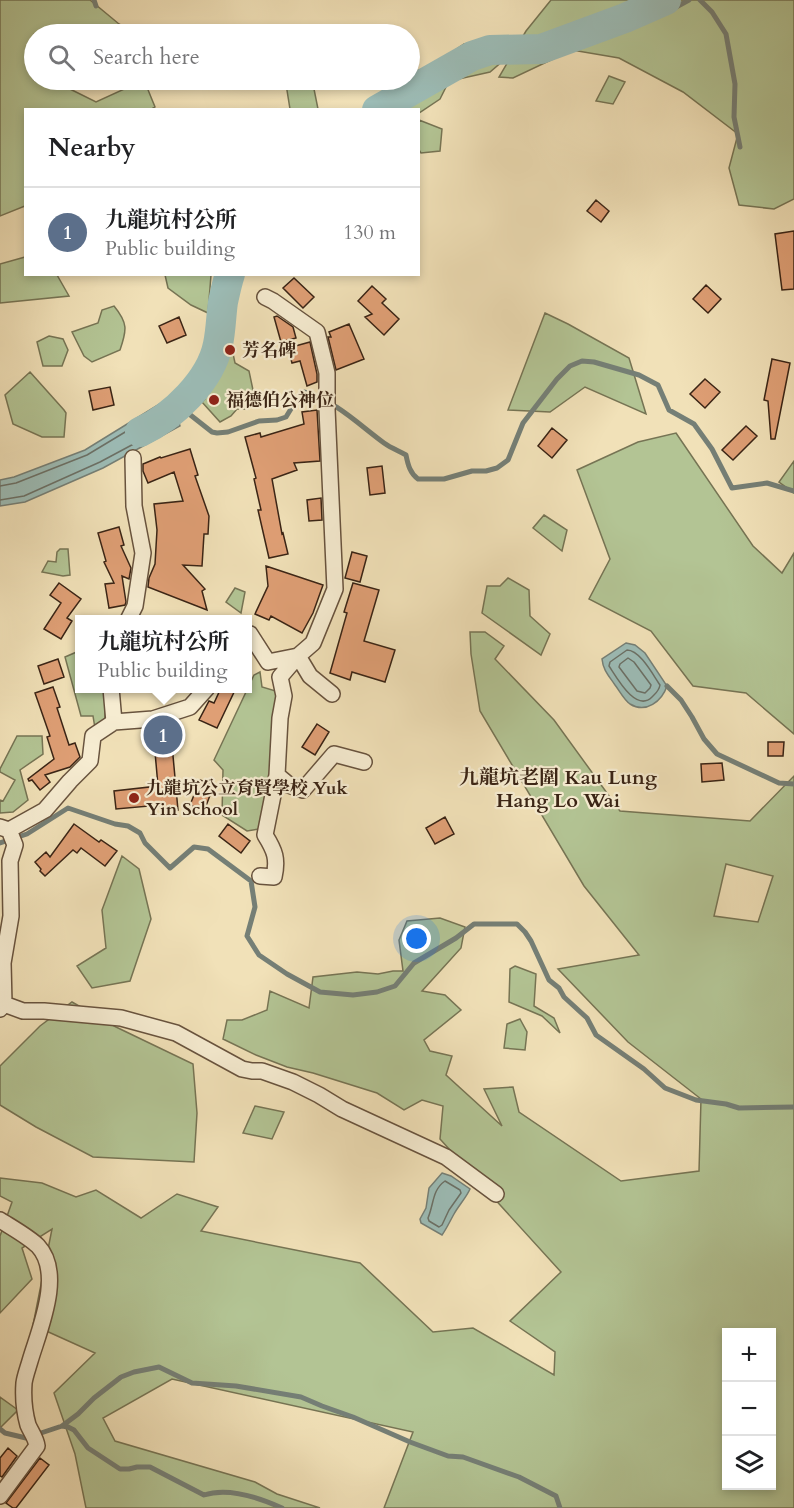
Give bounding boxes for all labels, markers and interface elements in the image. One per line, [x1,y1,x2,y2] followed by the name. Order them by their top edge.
[24,24,420,90] search box
[45,41,78,74] icon: search
[93,42,200,72] text: Search here
[48,130,136,165] text: Nearby
[105,205,237,235] text: 九龍坑村公所
[62,219,73,246] text: 1
[343,219,396,246] text: 130 m
[105,235,235,262] text: Public building
[242,338,296,363] place label: 芳名碑
[223,343,237,357] marker: 芳名碑
[226,388,334,413] place label: 福德伯公神位
[207,393,221,407] marker: 福德伯公神位
[75,615,252,693] popup
[97,627,230,657] text: 九龍坑村公所
[97,657,228,684] text: Public building
[144,712,182,758] pin: 1
[459,764,657,814] district label: 九龍坑老圍 Kau Lung Hang Lo Wai
[146,776,349,822] place label: 九龍坑公立育賢學校 Yuk Yin School
[127,791,141,805] marker: 九龍坑公立育賢學校 Yuk Yin School
[402,924,431,953] your location
[722,1328,776,1490] map controls
[722,1328,776,1382] button: +
[722,1382,776,1436] button: −
[722,1436,776,1490] button: layers

